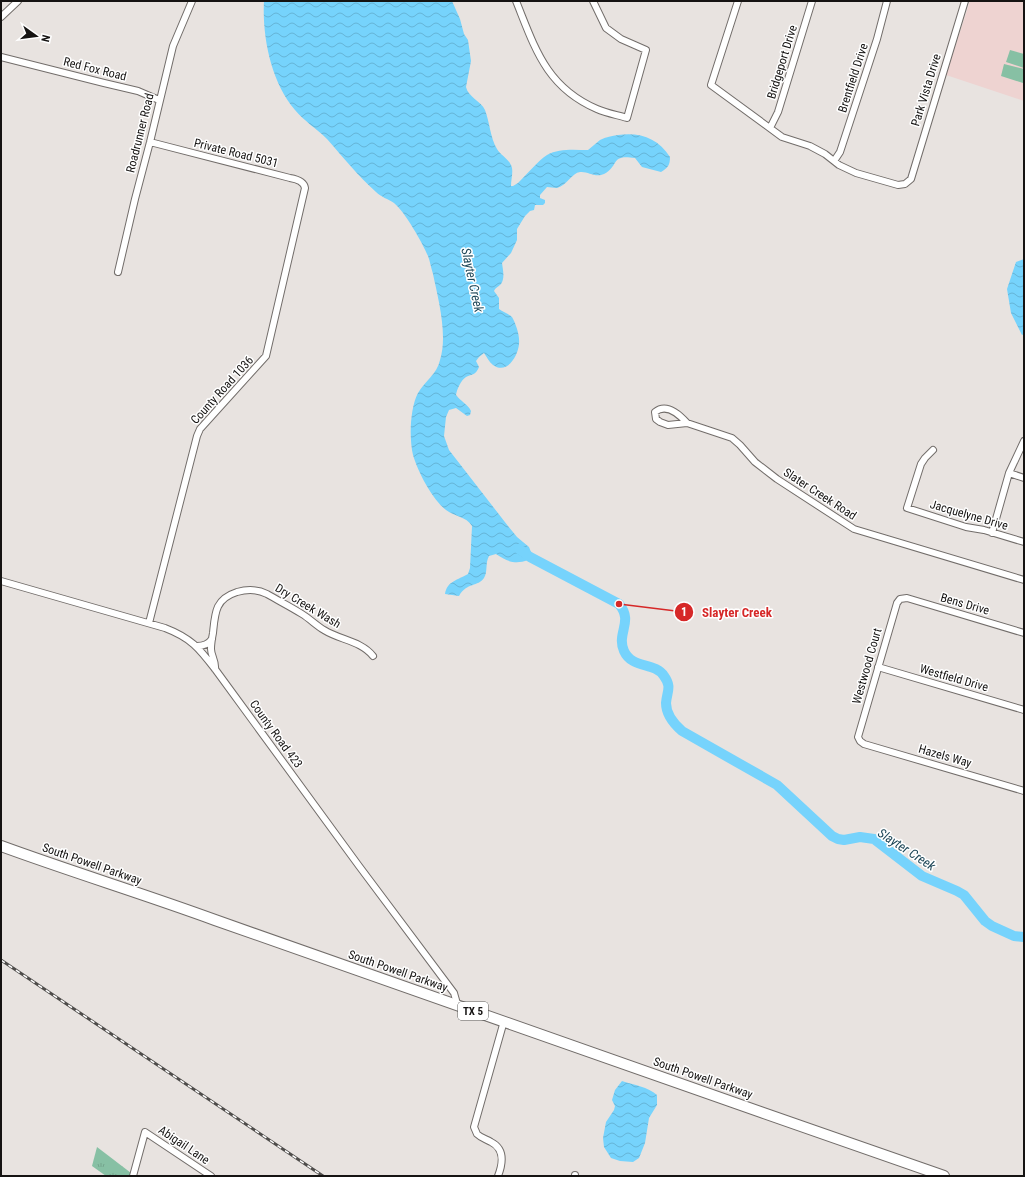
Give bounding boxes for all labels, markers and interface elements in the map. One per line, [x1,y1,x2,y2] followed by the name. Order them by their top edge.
[16,16,56,56] north arrow
[764,23,800,101] street label: Bridgeport Drive
[38,33,52,43] text: N
[835,41,871,114] street label: Brentfield Drive
[908,52,944,128] street label: Park Vista Drive
[62,54,128,84] street label: Red Fox Road
[123,92,157,174] street label: Roadrunner Road
[192,136,280,170] street label: Private Road 5031
[458,247,487,314] water label: Slayter Creek
[188,353,256,427] street label: County Road 1036
[781,465,859,523] street label: Slater Creek Road
[928,497,1010,533] street label: Jacquelyne Drive
[273,581,344,631] street label: Dry Creek Wash
[939,590,991,618] street label: Bens Drive
[674,600,780,625] callout: Slayter Creek
[681,605,687,619] text: 1
[702,605,773,620] text: Slayter Creek
[849,626,885,706] street label: Westwood Court
[918,662,990,695] street label: Westfield Drive
[247,697,305,771] street label: County Road 423
[917,742,973,770] street label: Hazels Way
[875,825,939,874] water label: Slayter Creek
[40,840,144,888] street label: South Powell Parkway
[346,947,450,995] street label: South Powell Parkway
[458,1002,488,1020] road number: TX 5
[651,1054,755,1102] street label: South Powell Parkway
[156,1123,212,1167] street label: Abigail Lane

